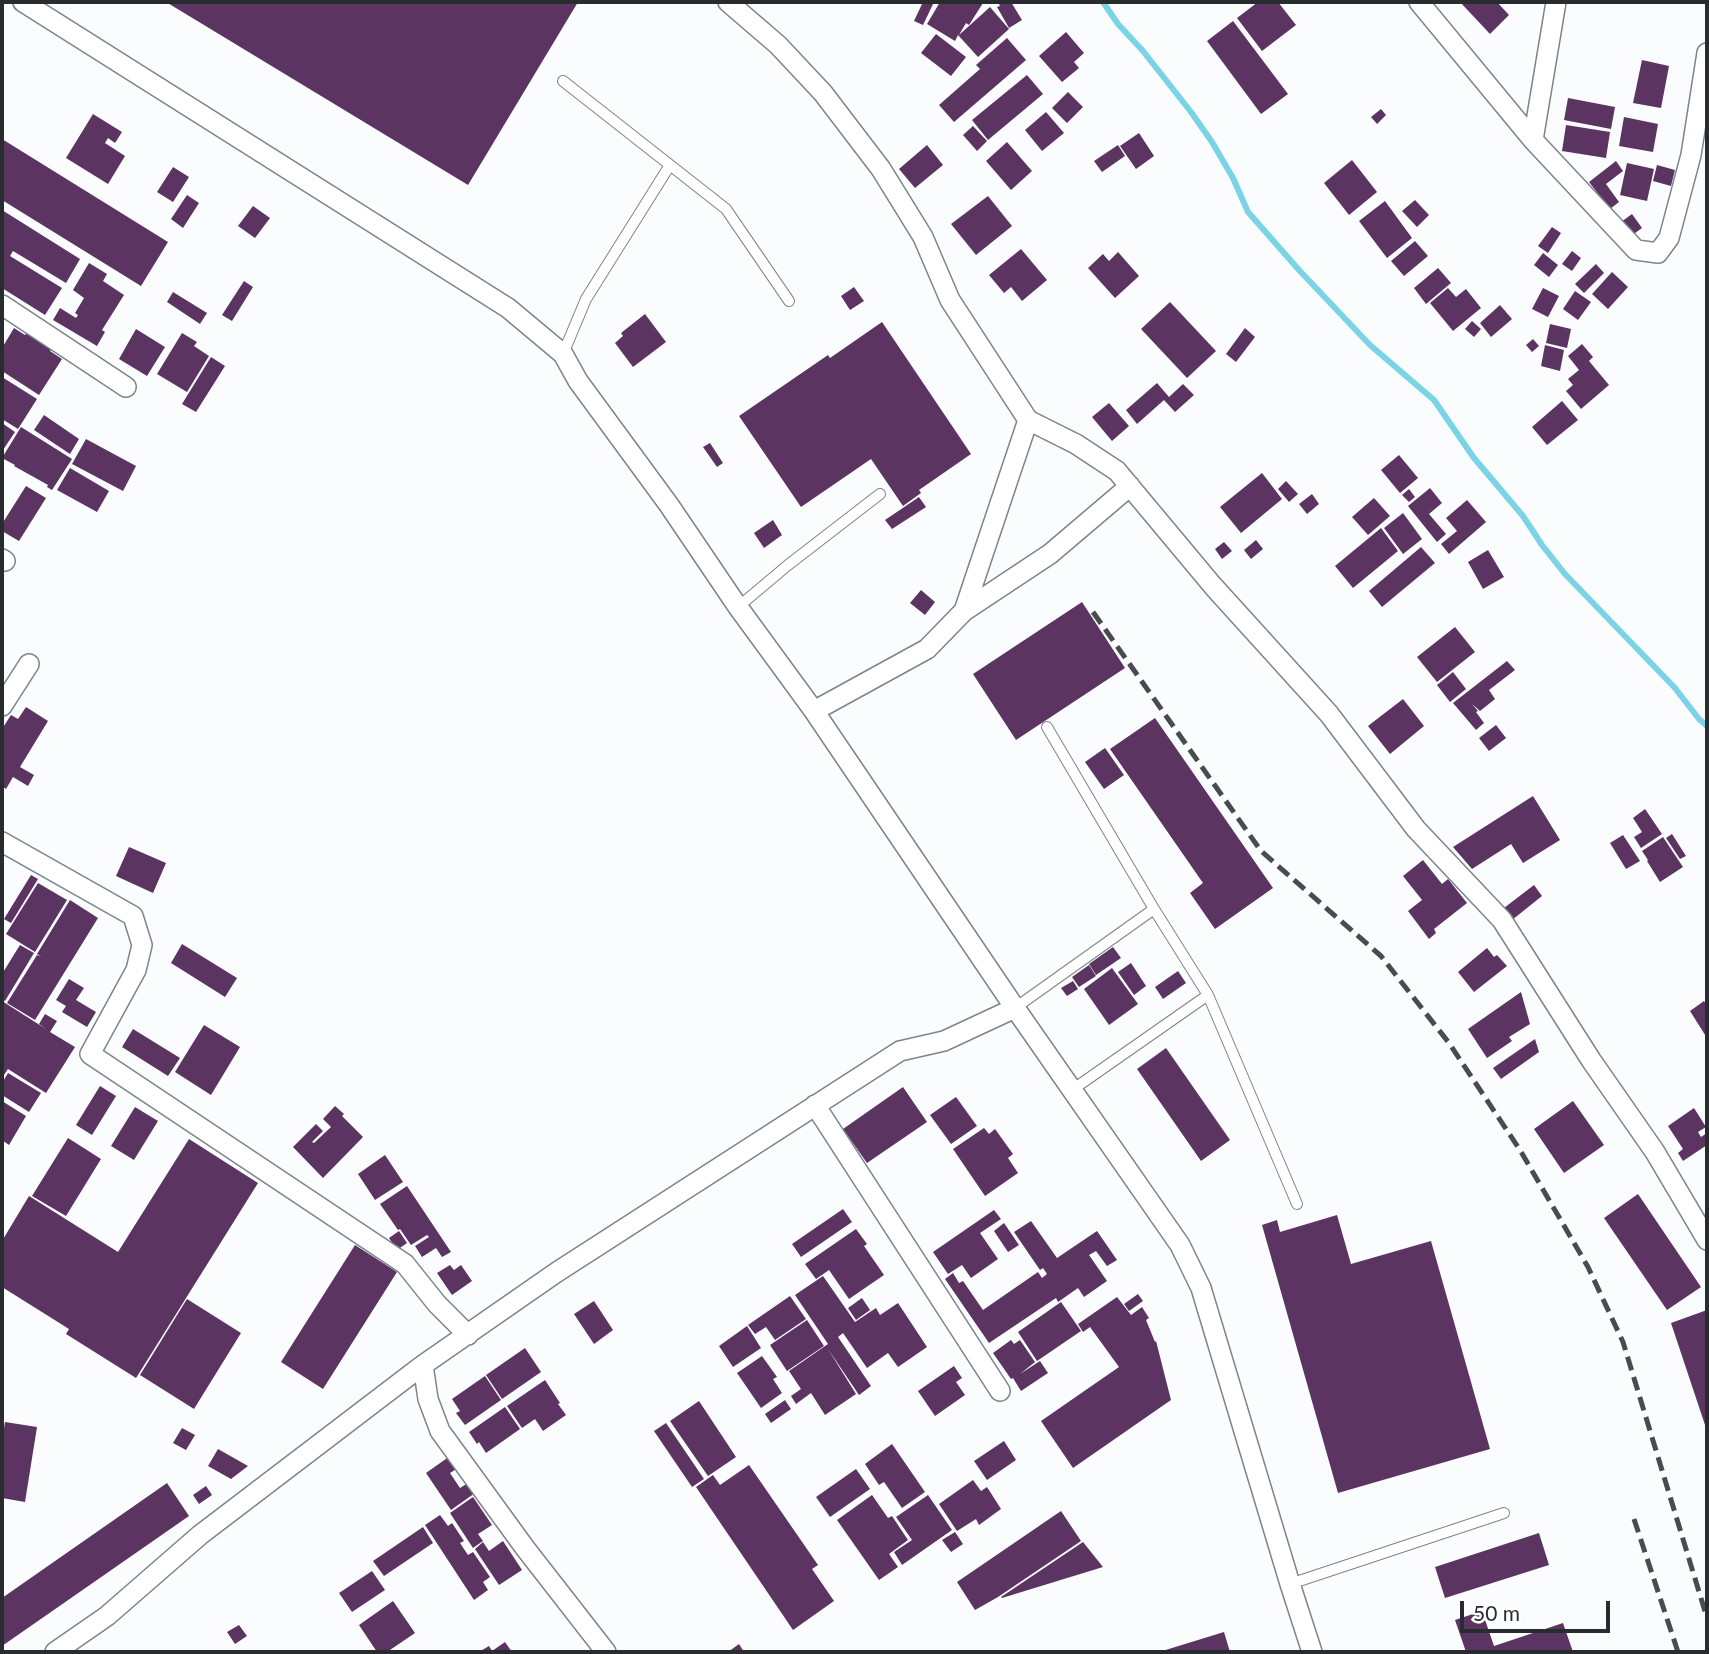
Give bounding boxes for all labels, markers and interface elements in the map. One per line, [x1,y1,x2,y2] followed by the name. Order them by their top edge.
[1464,1588,1614,1632] scale bar
[1473,1600,1520,1625] text: 50 m

